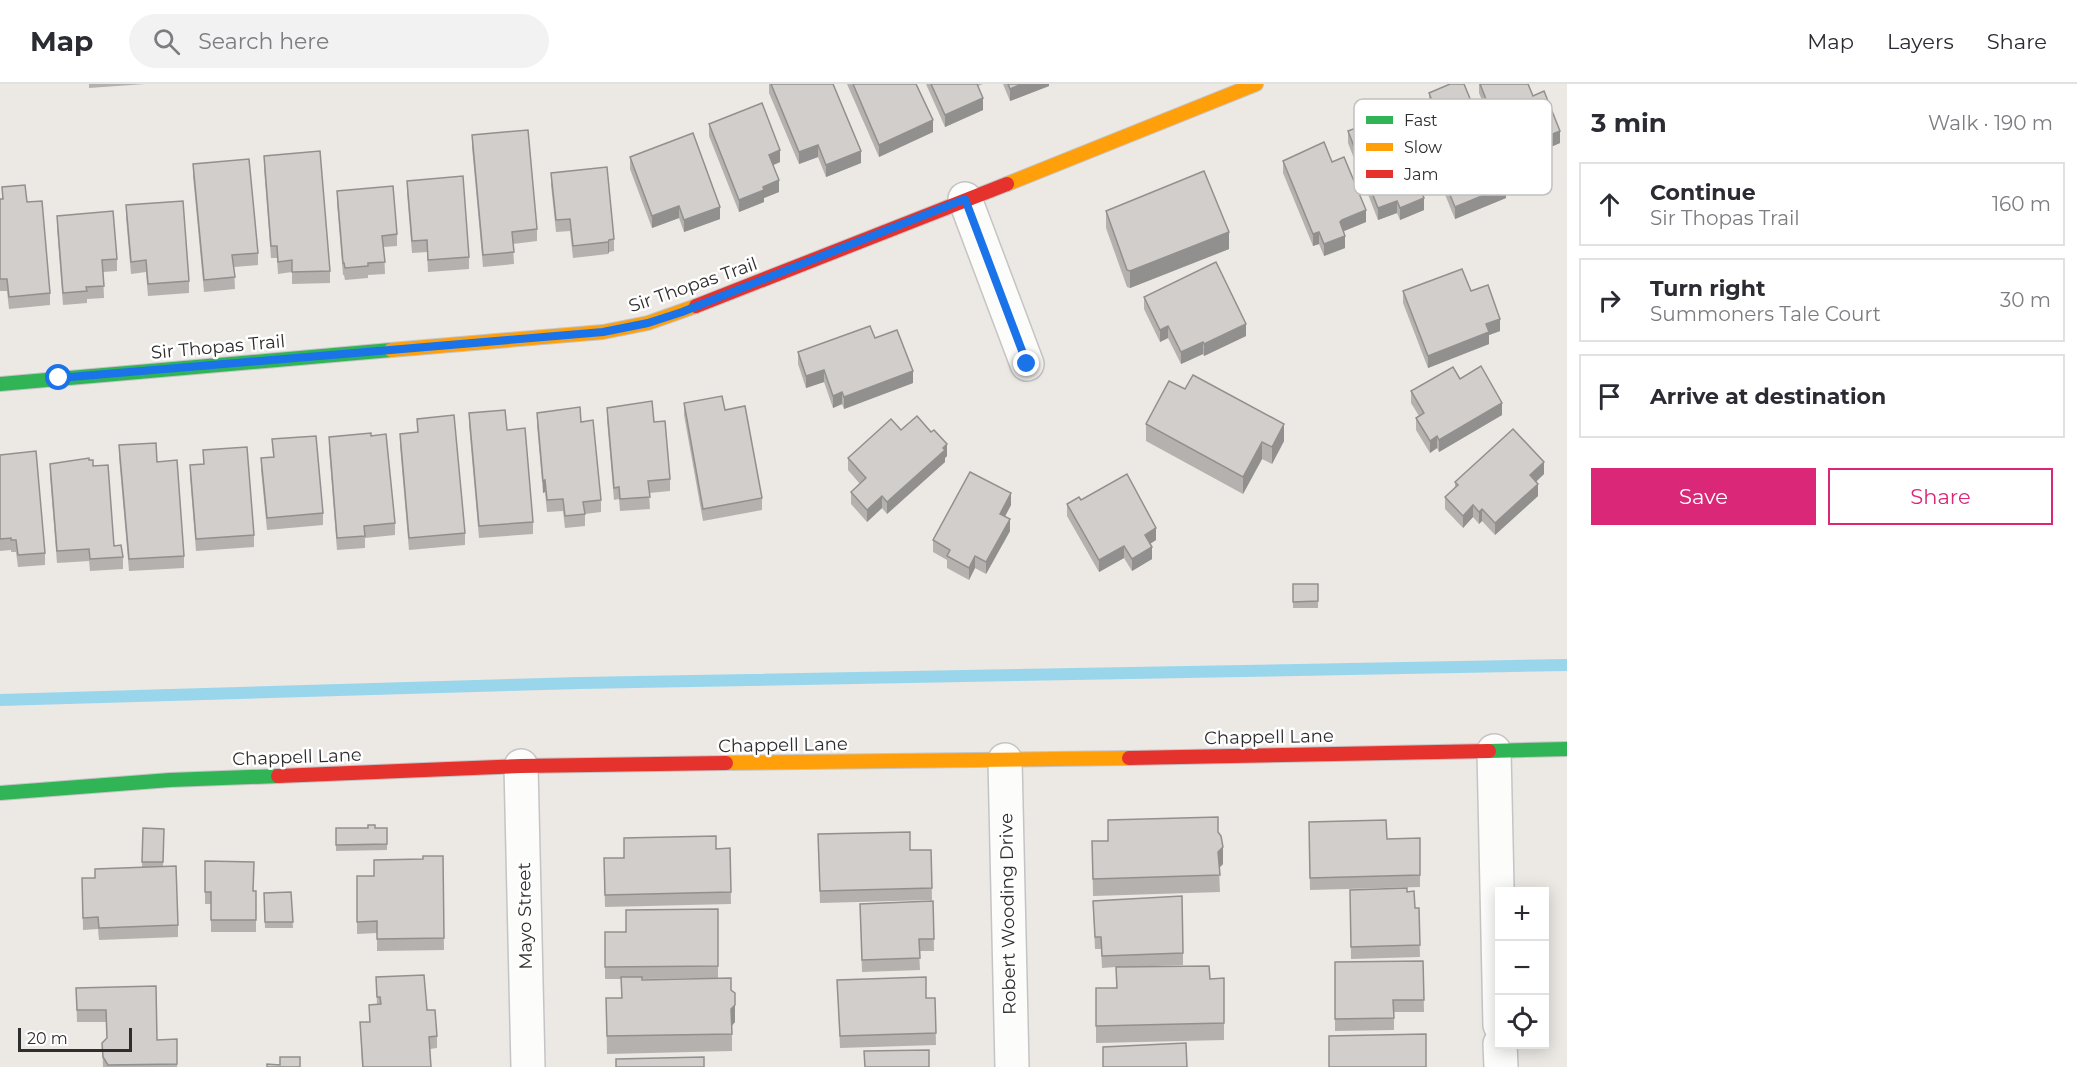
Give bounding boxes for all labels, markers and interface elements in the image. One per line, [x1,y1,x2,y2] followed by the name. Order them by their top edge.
[129,14,549,68] search box
[30,24,93,58] text: Map
[150,25,183,58] icon: search
[198,28,329,55] text: Search here
[1807,29,1854,54] text: Map
[1887,29,1954,54] text: Layers
[1987,29,2047,54] text: Share
[1354,99,1552,195] legend
[1591,107,1667,139] text: 3 min
[1404,111,1438,130] text: Fast
[1928,111,2053,135] text: Walk · 190 m
[1404,138,1442,157] text: Slow
[1403,165,1438,184] text: Jam
[1650,179,1756,206] text: Continue
[1593,188,1626,221] icon: ahead
[1992,192,2051,216] text: 160 m
[1650,206,1800,230] text: Sir Thopas Trail
[626,253,760,317] street label: Sir Thopas Trail
[1650,275,1765,302] text: Turn right
[1593,284,1626,317] icon: right
[2000,288,2051,312] text: 30 m
[1650,302,1881,326] text: Summoners Tale Court
[150,330,286,364] street label: Sir Thopas Trail
[1013,350,1039,376] route end
[45,364,71,390] route start
[1593,380,1626,413] icon: arrive
[1650,383,1886,410] text: Arrive at destination
[1591,468,1816,525] button: Save
[1828,468,2053,525] button: Share
[1204,725,1334,749] street label: Chappell Lane
[718,733,848,757] street label: Chappell Lane
[232,744,362,770] street label: Chappell Lane
[995,813,1021,1015] street label: Robert Wooding Drive
[513,862,537,970] street label: Mayo Street
[1495,887,1549,1049] map controls
[1495,887,1549,941] button: +
[1495,941,1549,995] button: −
[1495,995,1549,1049] button: locate
[18,1025,132,1052] scale bar
[27,1029,68,1048] text: 20 m

